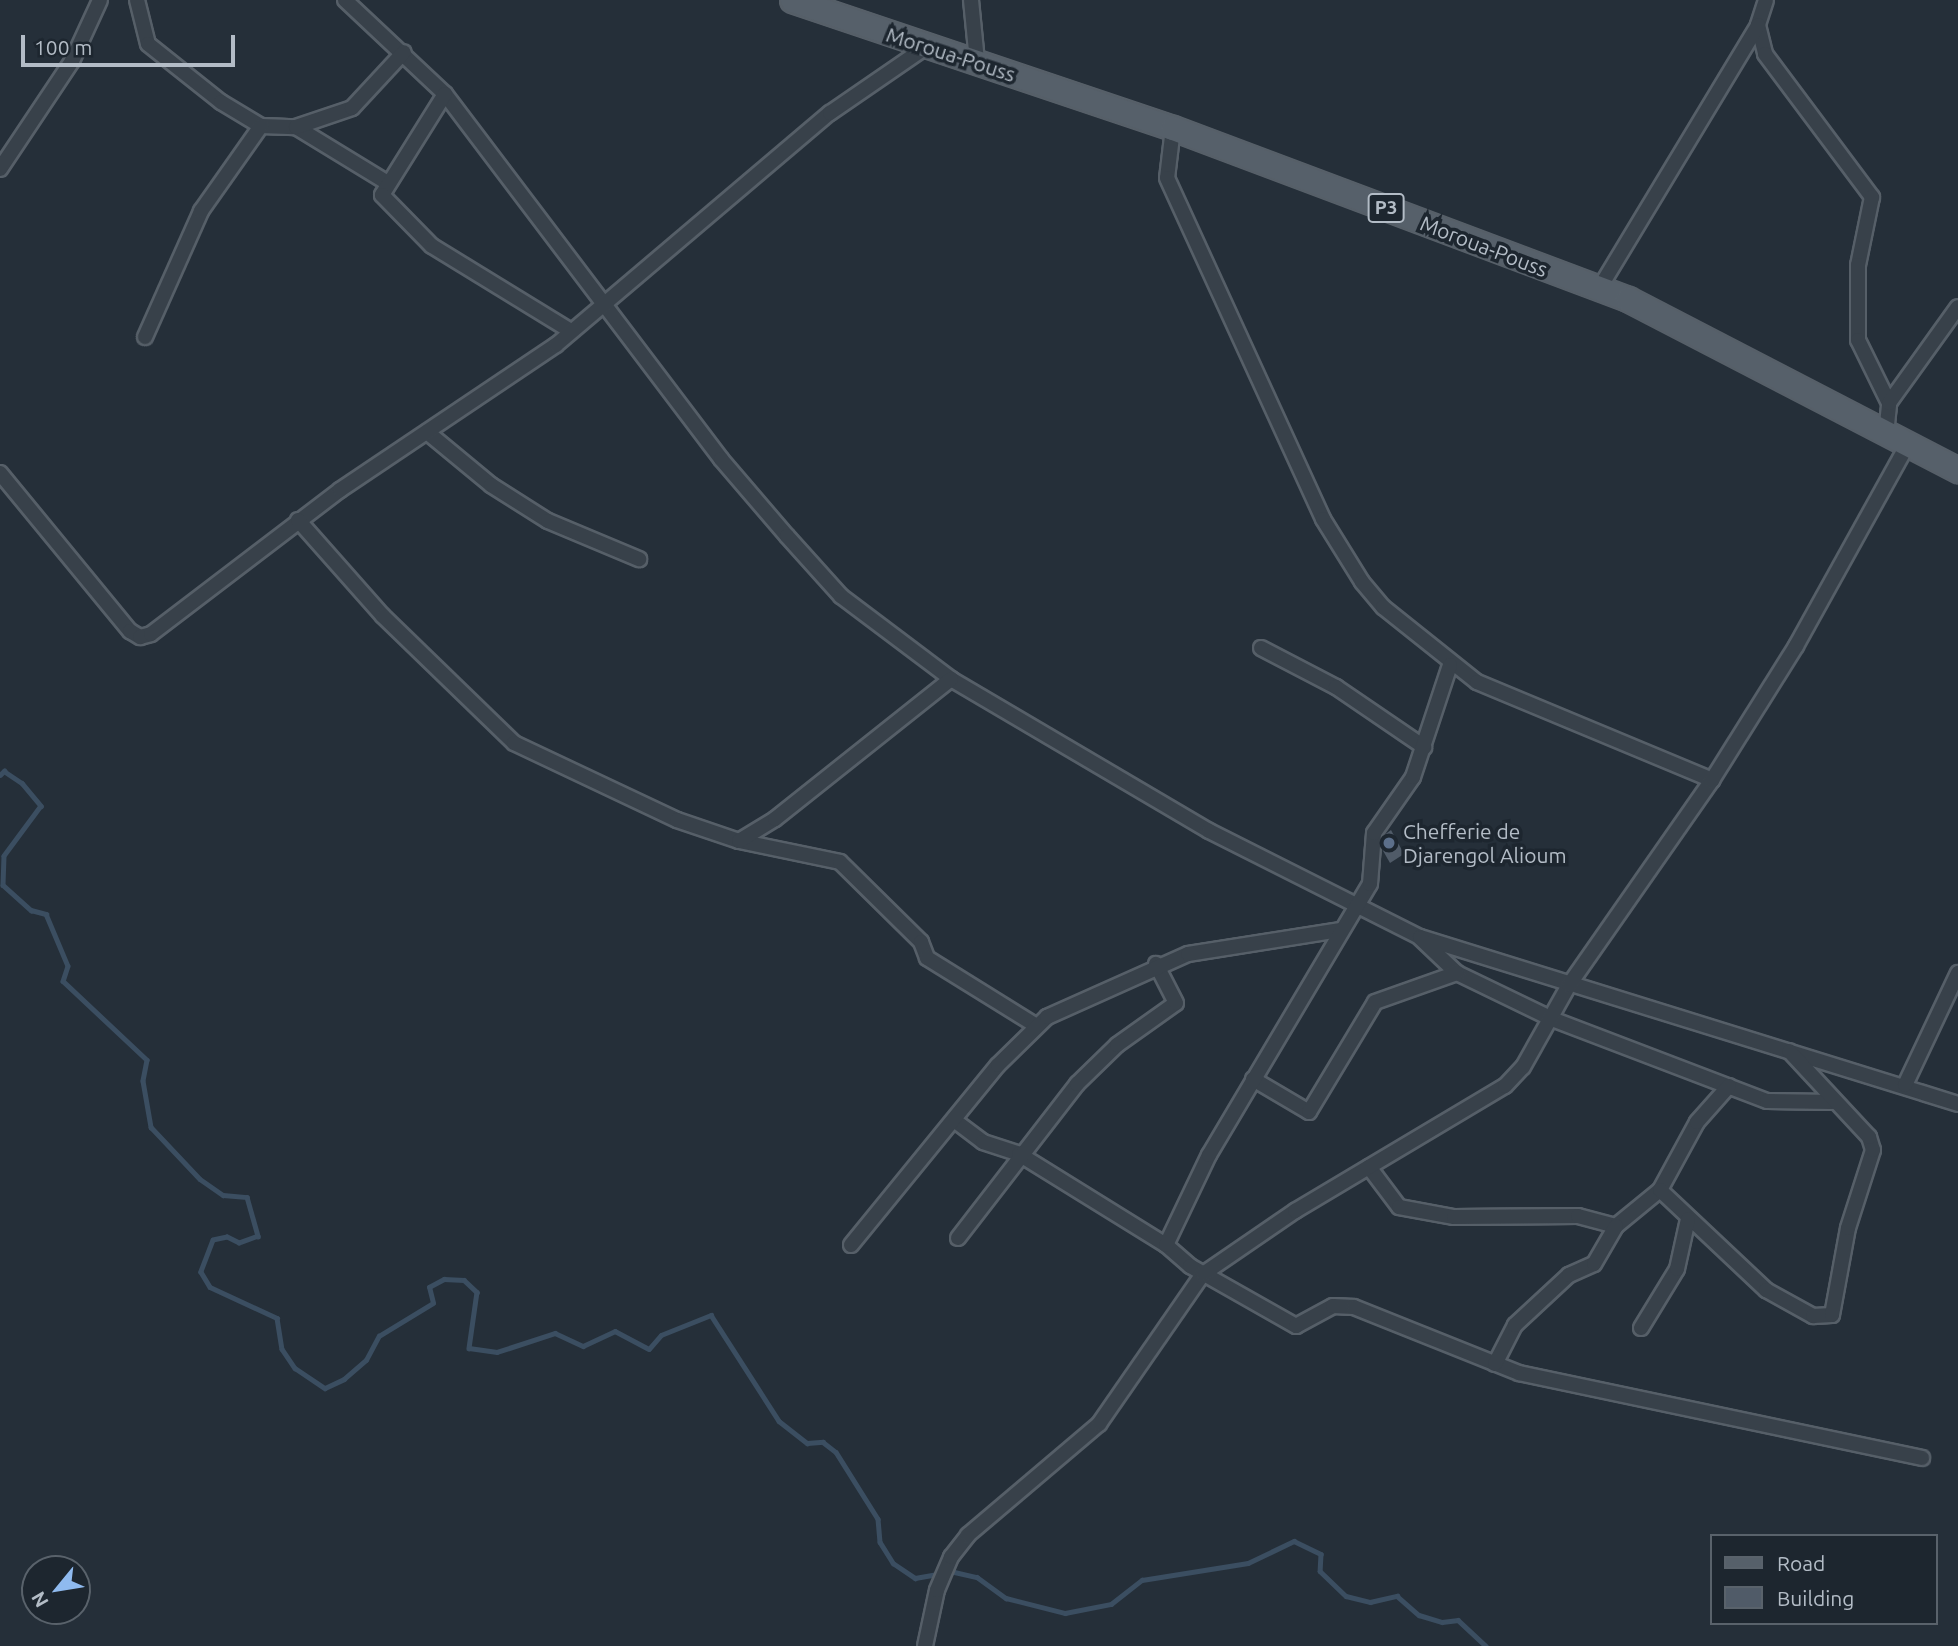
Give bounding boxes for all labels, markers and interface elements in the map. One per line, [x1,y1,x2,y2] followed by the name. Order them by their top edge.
[24,21,238,65] scale bar
[883,21,1019,87] street label: Moroua-Pouss
[34,35,92,59] text: 100 m
[1367,192,1405,224] road number: P3
[1417,210,1551,282] street label: Moroua-Pouss
[1403,818,1567,868] place label: Chefferie de Djarengol Alioum
[1381,835,1397,851] marker: Chefferie de Djarengol Alioum
[1710,1534,1937,1625] legend
[1777,1551,1825,1575] text: Road
[21,1555,91,1625] north arrow
[1777,1586,1854,1610] text: Building
[26,1588,53,1611] text: N

